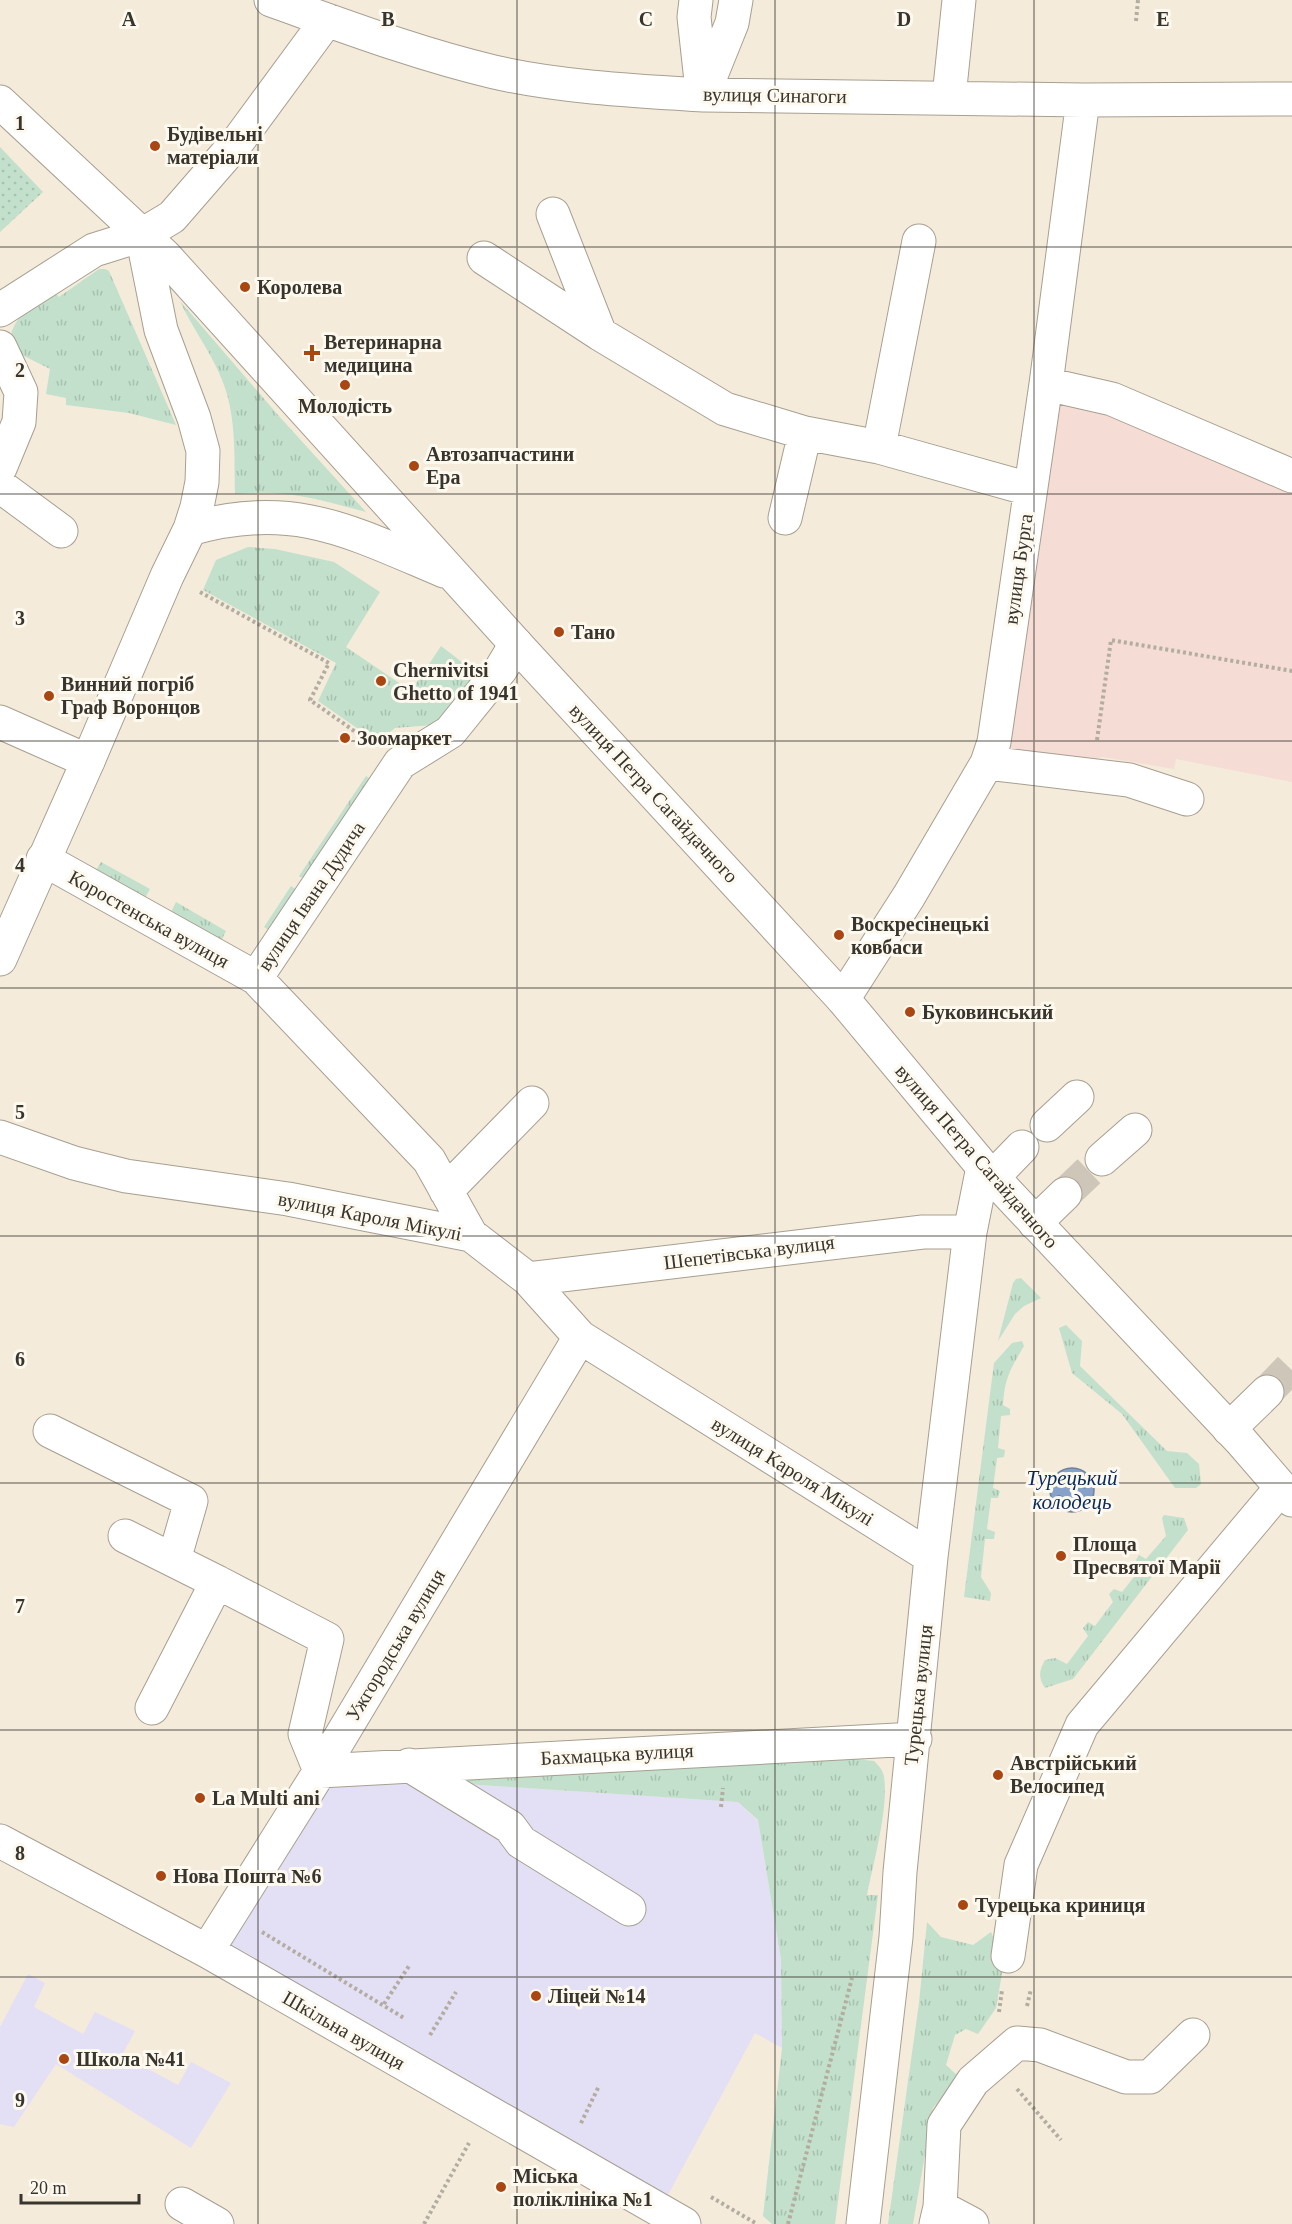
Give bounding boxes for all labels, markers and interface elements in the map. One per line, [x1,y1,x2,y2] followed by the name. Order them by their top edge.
[122,8,137,30] text: A
[381,8,395,30] text: B
[639,8,653,30] text: C
[897,8,911,30] text: D
[1156,8,1170,30] text: E
[703,83,847,108] street label: вулиця Синагоги
[15,112,25,134] text: 1
[167,123,263,169] place label: Будівельні матеріали
[148,139,162,153] marker: Будівельні матеріали
[257,276,342,299] place label: Королева
[238,280,252,294] marker: Королева
[324,331,442,376] place label: Ветеринарна медицина
[305,346,319,360] marker: Ветеринарна медицина
[15,359,25,381] text: 2
[338,378,352,392] marker: Молодість
[298,395,392,417] place label: Молодість
[426,443,574,489] place label: Автозапчастини Ера
[407,459,421,473] marker: Автозапчастини Ера
[999,512,1038,626] street label: вулиця Бурга
[15,607,25,629] text: 3
[571,621,615,643] place label: Тано
[552,625,566,639] marker: Тано
[393,659,519,704] place label: Chernivitsi Ghetto of 1941
[61,673,200,719] place label: Винний погріб Граф Воронцов
[374,674,388,688] marker: Chernivitsi Ghetto of 1941
[42,689,56,703] marker: Винний погріб Граф Воронцов
[565,699,743,888] street label: вулиця Петра Сагайдачного
[357,727,452,750] place label: Зоомаркет
[338,731,352,745] marker: Зоомаркет
[253,817,370,975] street label: вулиця Івана Дудича
[15,854,25,876] text: 4
[65,866,233,973] street label: Коростенська вулиця
[851,913,989,958] place label: Воскресінецькі ковбаси
[832,928,846,942] marker: Воскресінецькі ковбаси
[922,1001,1053,1024] place label: Буковинський
[903,1005,917,1019] marker: Буковинський
[890,1060,1063,1253] street label: вулиця Петра Сагайдачного
[15,1101,25,1123] text: 5
[276,1187,464,1246] street label: вулиця Кароля Мікулі
[662,1231,836,1274] street label: Шепетівська вулиця
[15,1348,25,1370] text: 6
[707,1412,878,1531] street label: вулиця Кароля Мікулі
[1027,1466,1118,1514] water label: Турецький колодець
[1073,1533,1221,1579] place label: Площа Пресвятої Марії
[1054,1549,1068,1563] marker: Площа Пресвятої Марії
[341,1565,450,1725] street label: Ужгородська вулиця
[15,1595,25,1617] text: 7
[900,1623,937,1767] street label: Турецька вулиця
[540,1739,694,1770] street label: Бахмацька вулиця
[1010,1752,1137,1797] place label: Австрійський Велосипед
[991,1768,1005,1782] marker: Австрійський Велосипед
[212,1787,320,1809] place label: La Multi ani
[193,1791,207,1805] marker: La Multi ani
[15,1842,25,1864] text: 8
[173,1865,321,1887] place label: Нова Пошта №6
[154,1869,168,1883] marker: Нова Пошта №6
[975,1894,1145,1917] place label: Турецька криниця
[956,1898,970,1912] marker: Турецька криниця
[548,1985,645,2007] place label: Ліцей №14
[278,1986,409,2075] street label: Шкільна вулиця
[529,1989,543,2003] marker: Ліцей №14
[76,2048,185,2070] place label: Школа №41
[57,2052,71,2066] marker: Школа №41
[15,2089,25,2111] text: 9
[513,2165,653,2210] place label: Міська поліклініка №1
[21,2167,140,2205] scale bar
[30,2178,67,2198] text: 20 m
[494,2180,508,2194] marker: Міська поліклініка №1

